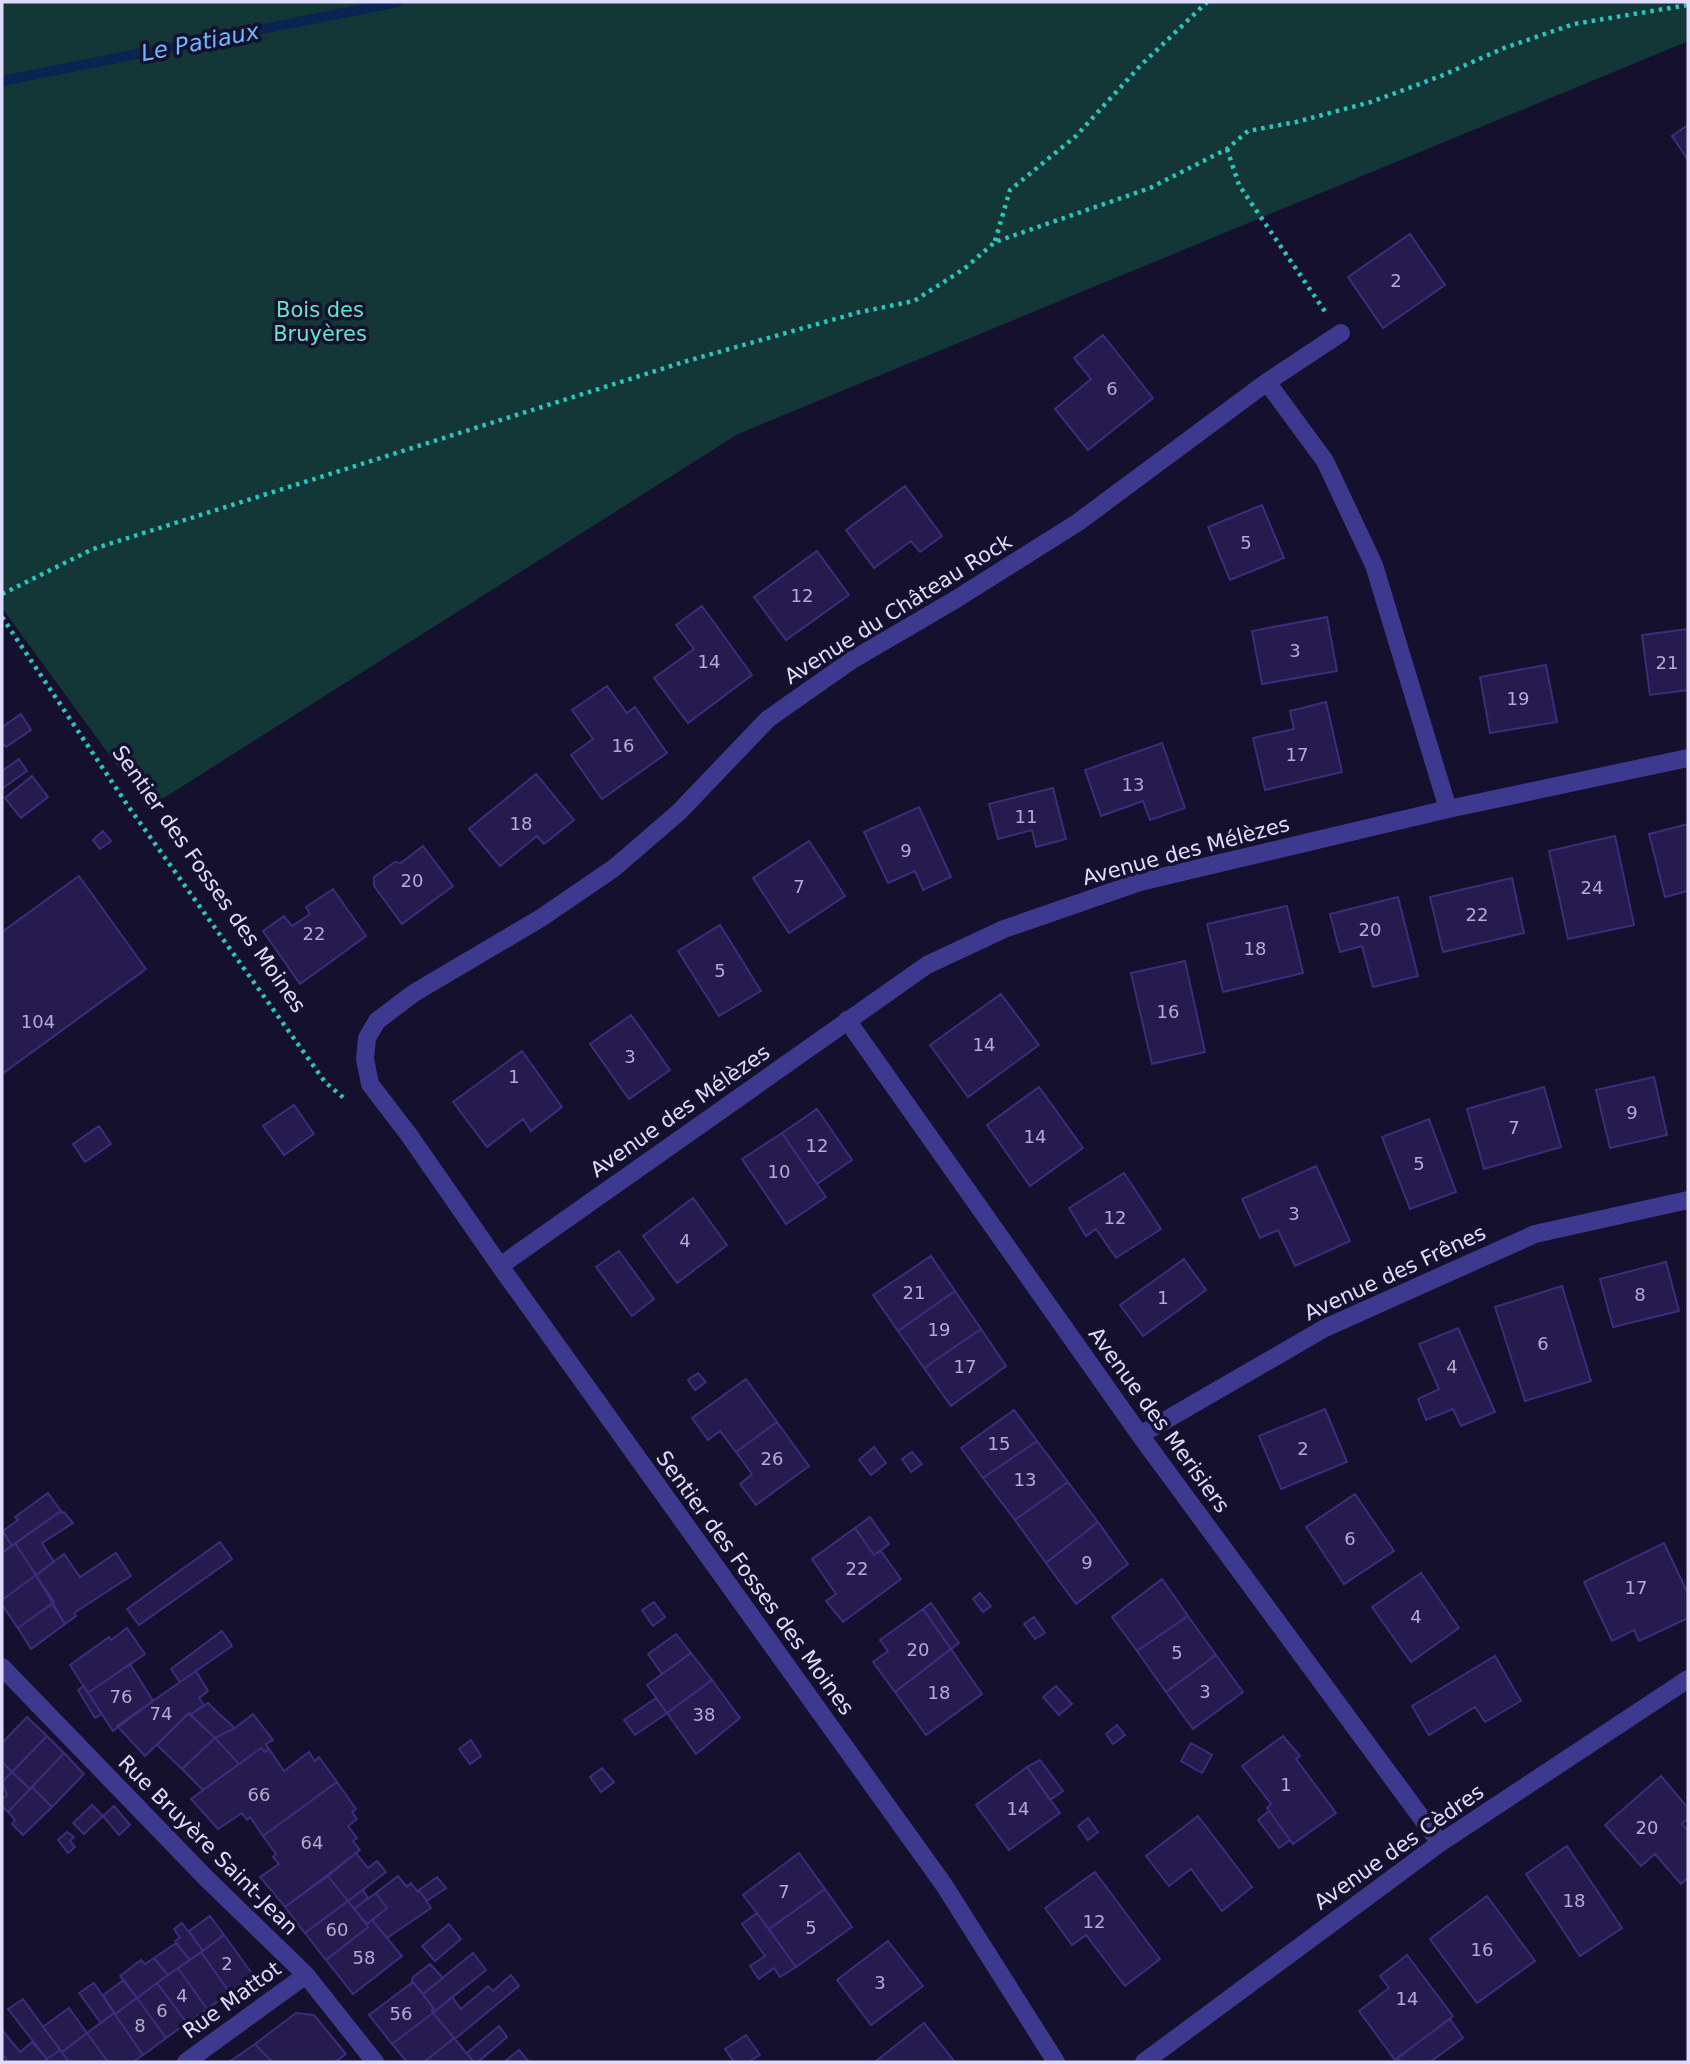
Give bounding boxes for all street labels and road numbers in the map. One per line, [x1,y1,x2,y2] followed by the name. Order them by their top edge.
[780,529,1017,689] street label: Avenue du Château Rock
[107,741,311,1017] street label: Sentier des Fosses des Moines
[1080,812,1292,890] street label: Avenue des Mélèzes
[586,1040,774,1182] street label: Avenue des Mélèzes
[1300,1220,1490,1326] street label: Avenue des Frênes
[1084,1323,1234,1517] street label: Avenue des Merisiers
[651,1446,859,1720] street label: Sentier des Fosses des Moines
[113,1750,303,1940] street label: Rue Bruyère Saint-Jean
[1310,1779,1488,1915] street label: Avenue des Cèdres
[178,1956,286,2044] street label: Rue Mattot

